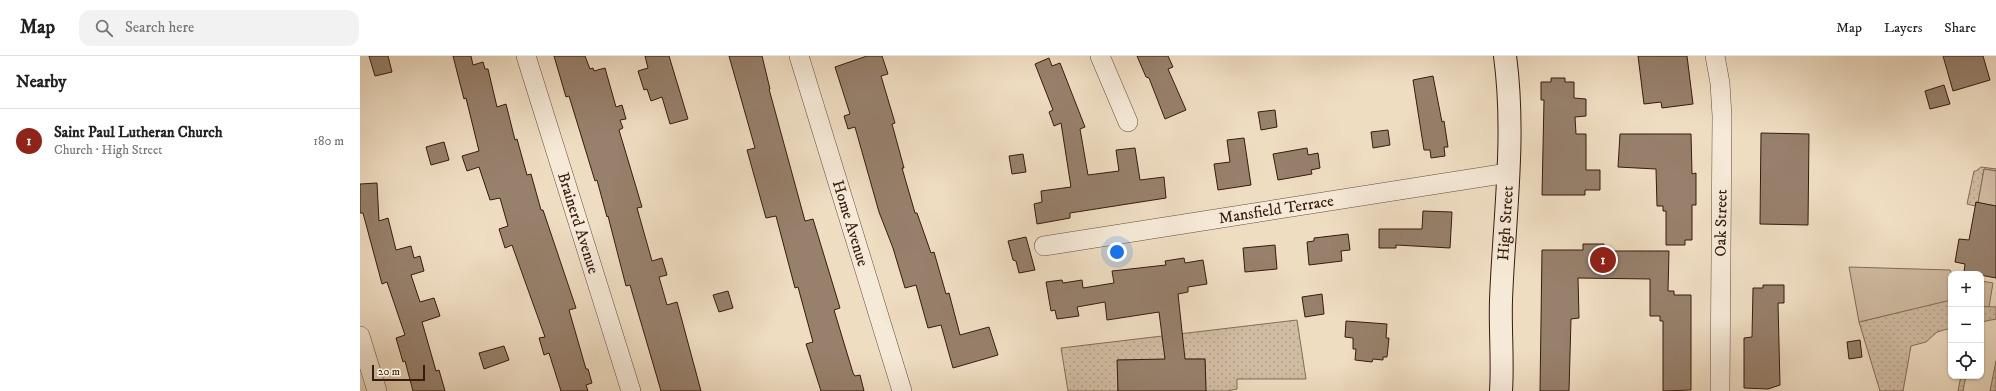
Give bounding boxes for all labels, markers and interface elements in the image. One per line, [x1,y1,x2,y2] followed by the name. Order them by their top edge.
[79,10,359,46] search box
[20,16,55,39] text: Map
[93,17,115,39] icon: search
[125,18,194,37] text: Search here
[1836,19,1862,37] text: Map
[1884,19,1922,37] text: Layers
[1944,19,1976,37] text: Share
[16,71,66,93] text: Nearby
[54,123,223,142] text: Saint Paul Lutheran Church
[27,133,31,149] text: 1
[313,133,344,149] text: 180 m
[54,142,163,158] text: Church · High Street
[553,170,604,277] street label: Brainerd Avenue
[828,178,873,269] street label: Home Avenue
[1493,185,1518,261] street label: High Street
[1710,189,1732,257] street label: Oak Street
[1217,190,1336,228] street label: Mansfield Terrace
[1107,242,1127,262] your location
[1590,245,1616,275] pin: 1
[1948,271,1984,379] map controls
[1948,271,1984,307] button: +
[1948,307,1984,343] button: −
[1948,343,1984,379] button: locate
[372,363,425,382] scale bar
[378,365,400,379] text: 20 m

